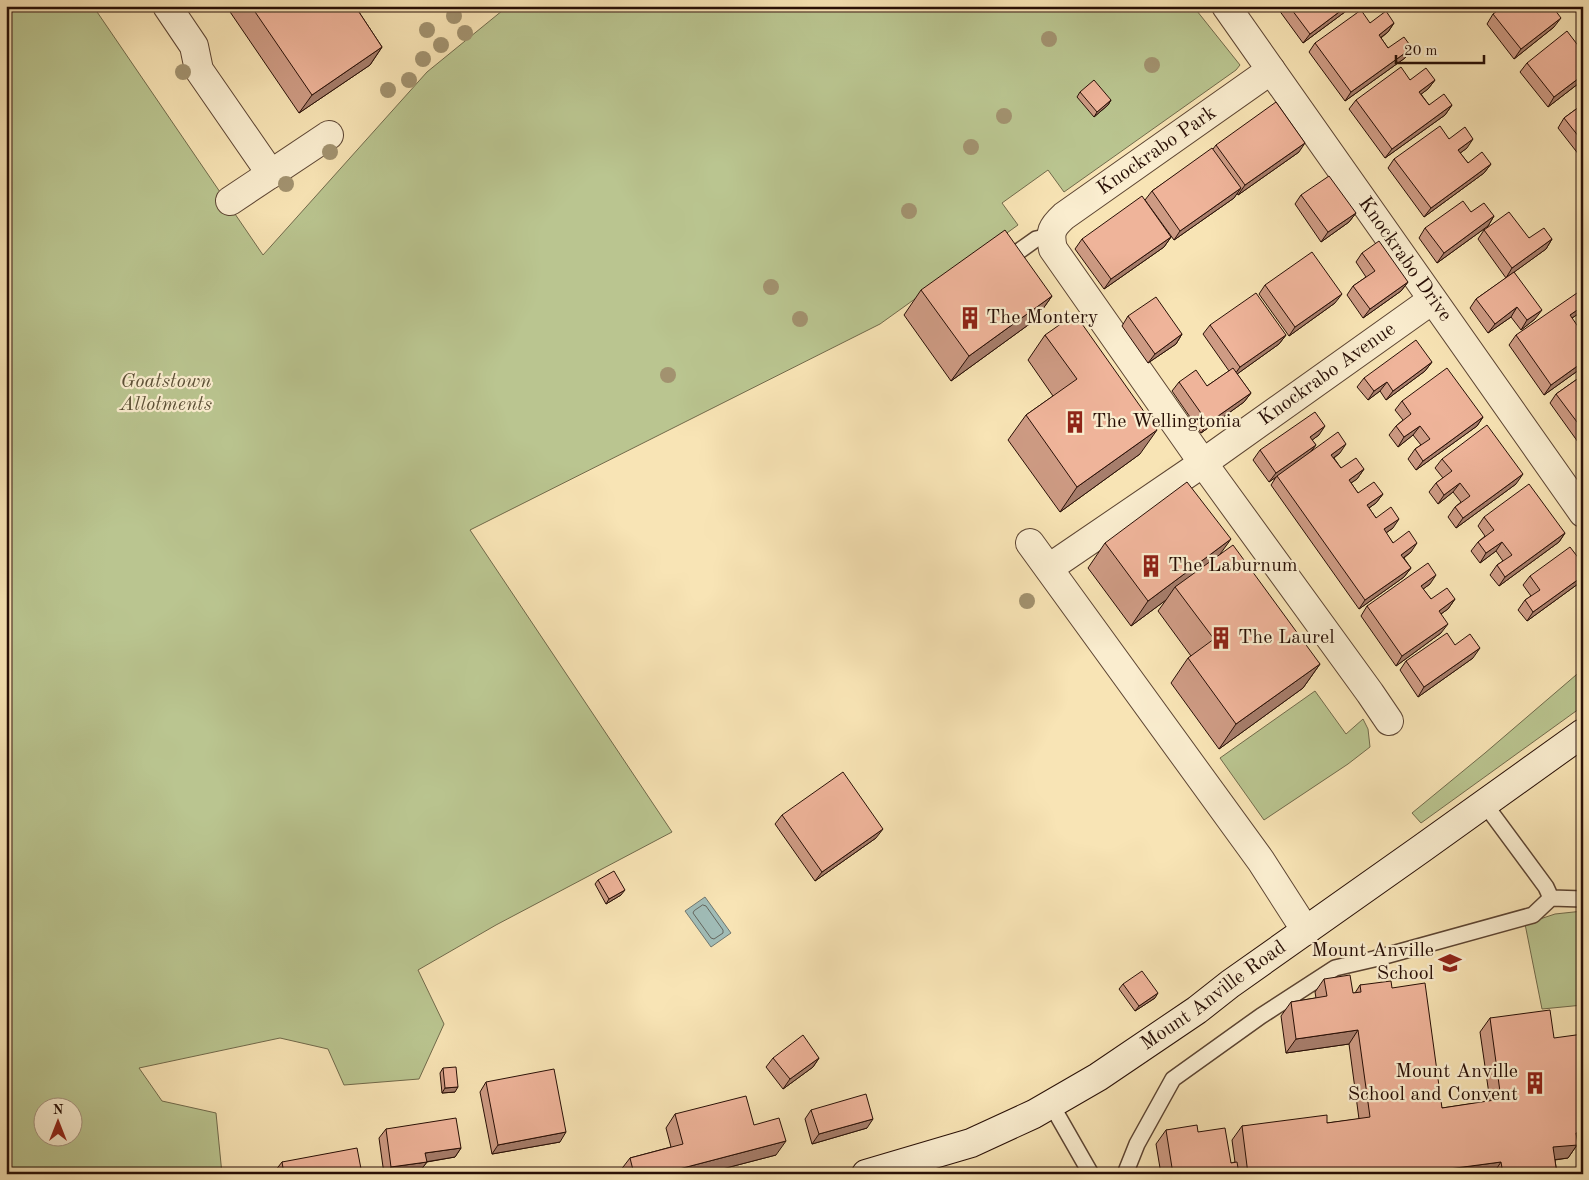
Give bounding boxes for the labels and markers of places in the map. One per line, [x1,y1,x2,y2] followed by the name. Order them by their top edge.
[957,305,983,331] building icon: The Montery
[986,308,1099,328] place label: The Montery
[1062,409,1088,435] building icon: The Wellingtonia
[1092,412,1242,432] place label: The Wellingtonia
[1138,553,1164,579] building icon: The Laburnum
[1168,556,1298,576] place label: The Laburnum
[1208,625,1234,651] building icon: The Laurel
[1238,628,1335,648] place label: The Laurel
[1311,941,1434,984] place label: Mount Anville School
[1437,950,1463,976] school or university icon: Mount Anville School
[1348,1062,1518,1105] place label: Mount Anville School and Convent
[1522,1070,1548,1096] building icon: Mount Anville School and Convent

